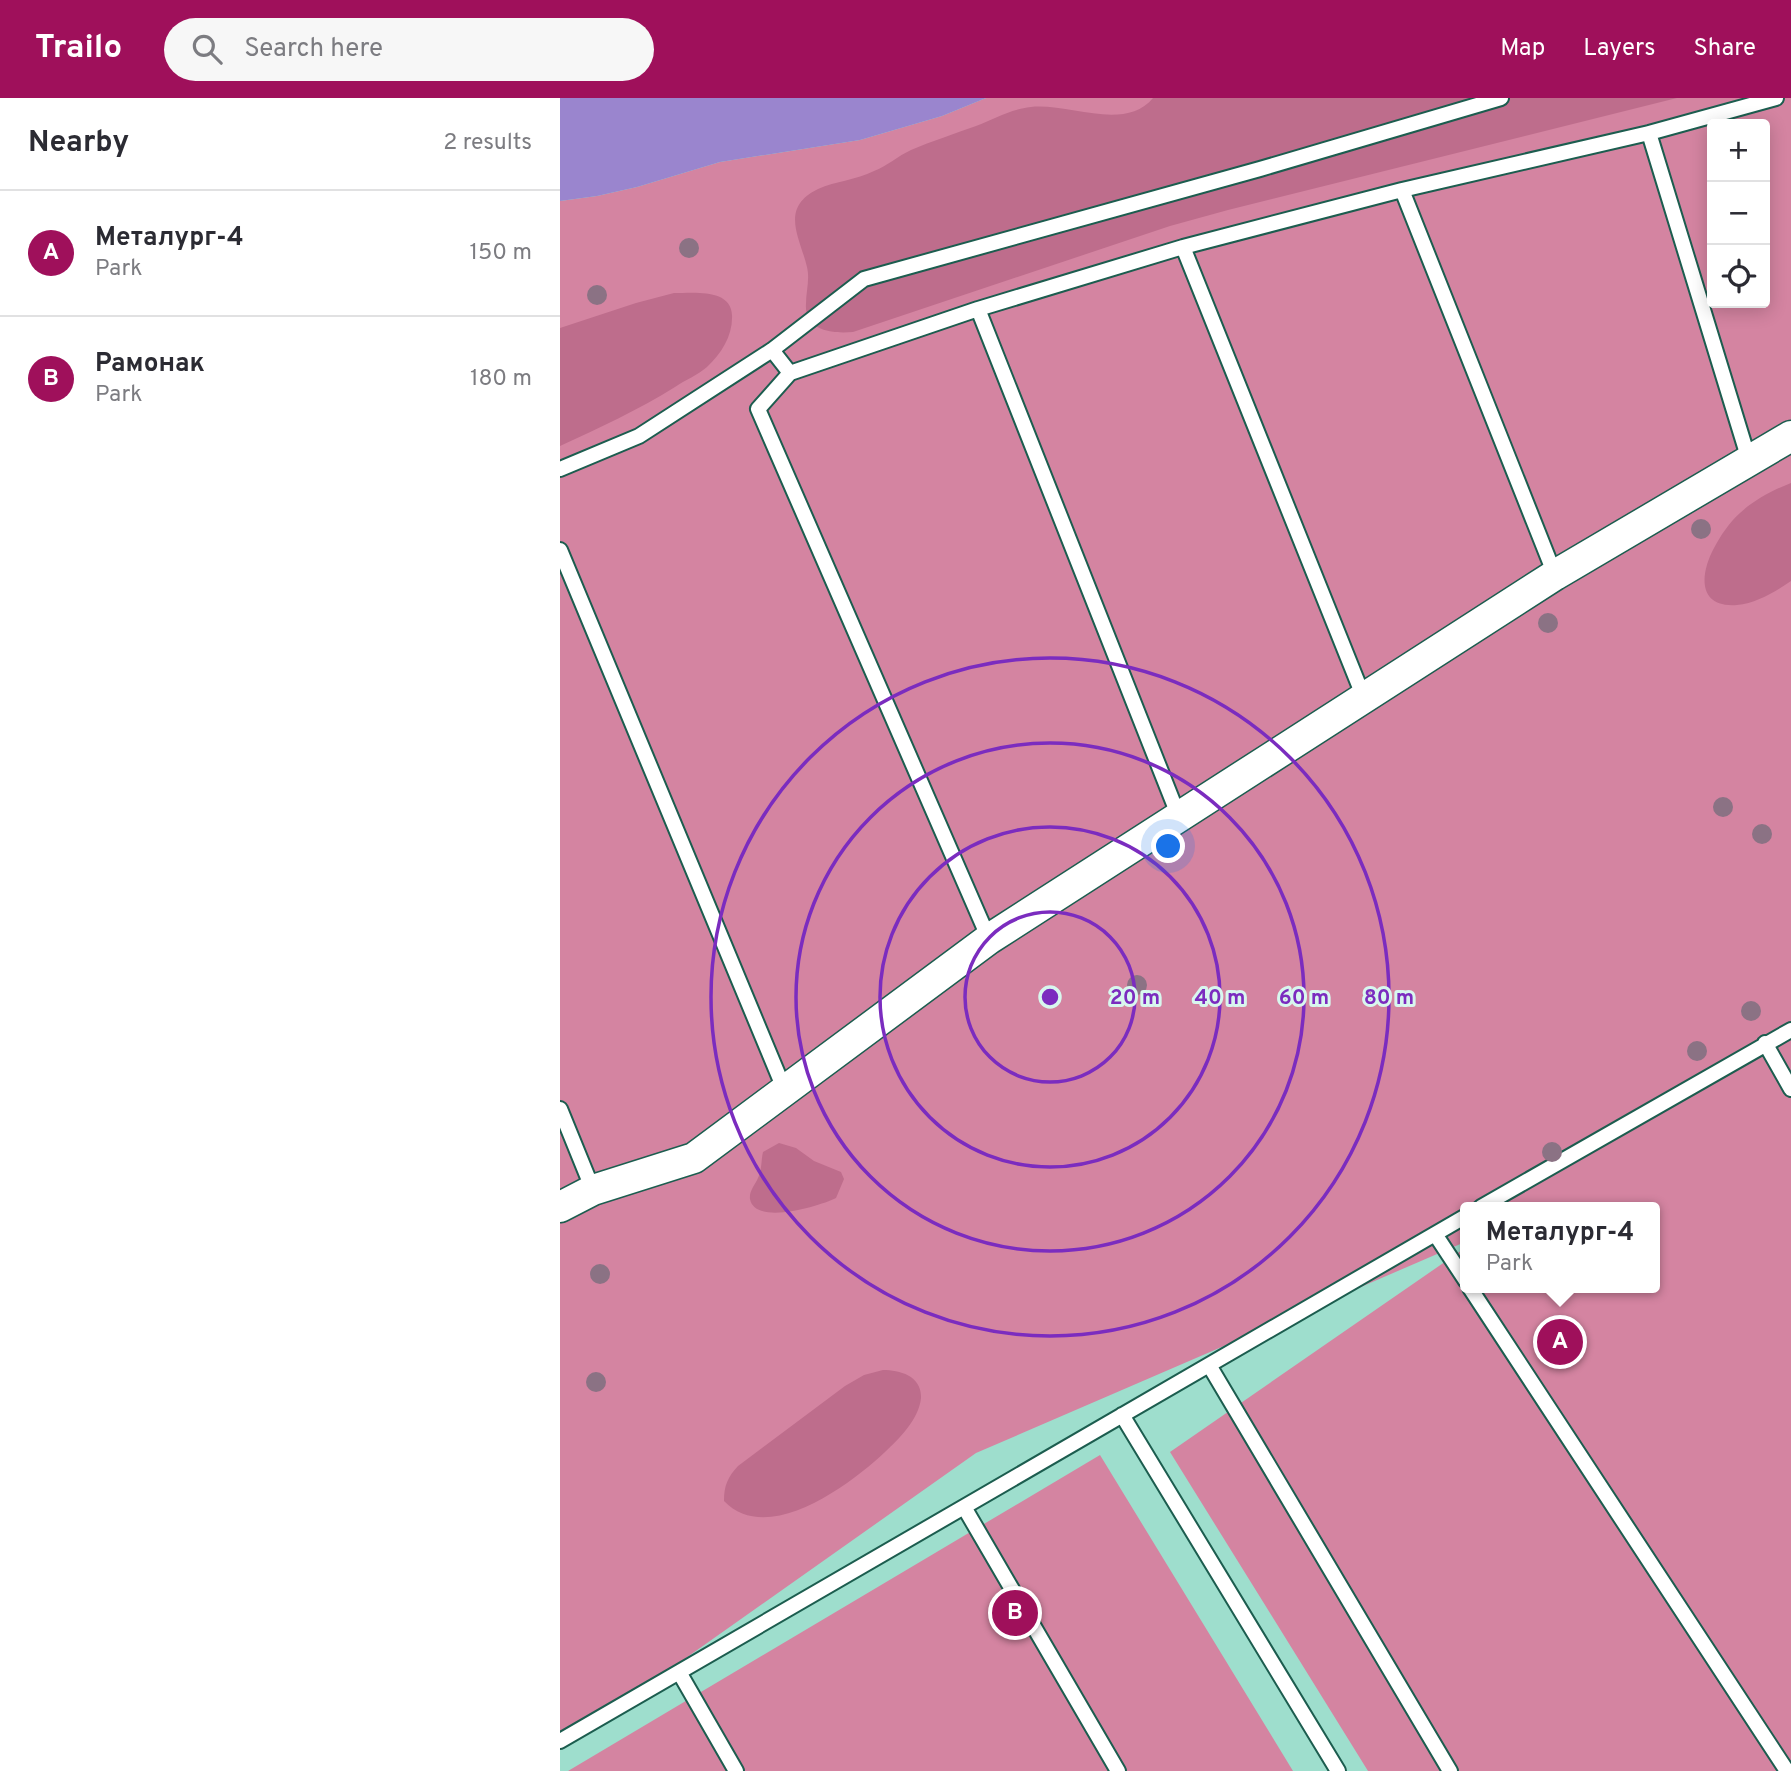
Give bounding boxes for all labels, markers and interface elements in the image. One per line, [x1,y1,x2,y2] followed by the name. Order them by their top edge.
[164,18,654,81] search box
[35,28,122,70] text: Trailo
[188,30,226,68] icon: search
[244,33,383,66] text: Search here
[1500,34,1545,64] text: Map
[1583,34,1655,64] text: Layers
[1693,34,1756,64] text: Share
[1707,119,1770,308] map controls
[1707,119,1770,182] button: +
[28,125,129,162] text: Nearby
[443,129,532,158] text: 2 results
[1707,182,1770,245] button: −
[95,222,244,255] text: Металург-4
[43,239,59,268] text: A
[470,239,532,268] text: 150 m
[1707,245,1770,308] button: locate
[95,255,142,284] text: Park
[95,348,205,381] text: Рамонак
[43,365,59,394] text: B
[470,365,532,394] text: 180 m
[95,381,142,410] text: Park
[1151,829,1185,863] your location
[1038,985,1062,1009] centre of rings
[1110,985,1160,1012] text: 20 m
[1195,985,1245,1012] text: 40 m
[1279,985,1329,1012] text: 60 m
[1364,985,1414,1012] text: 80 m
[1460,1202,1660,1293] popup
[1486,1217,1634,1250] text: Металург-4
[1486,1250,1533,1279] text: Park
[1537,1316,1583,1368] pin: A
[992,1587,1038,1639] pin: B

